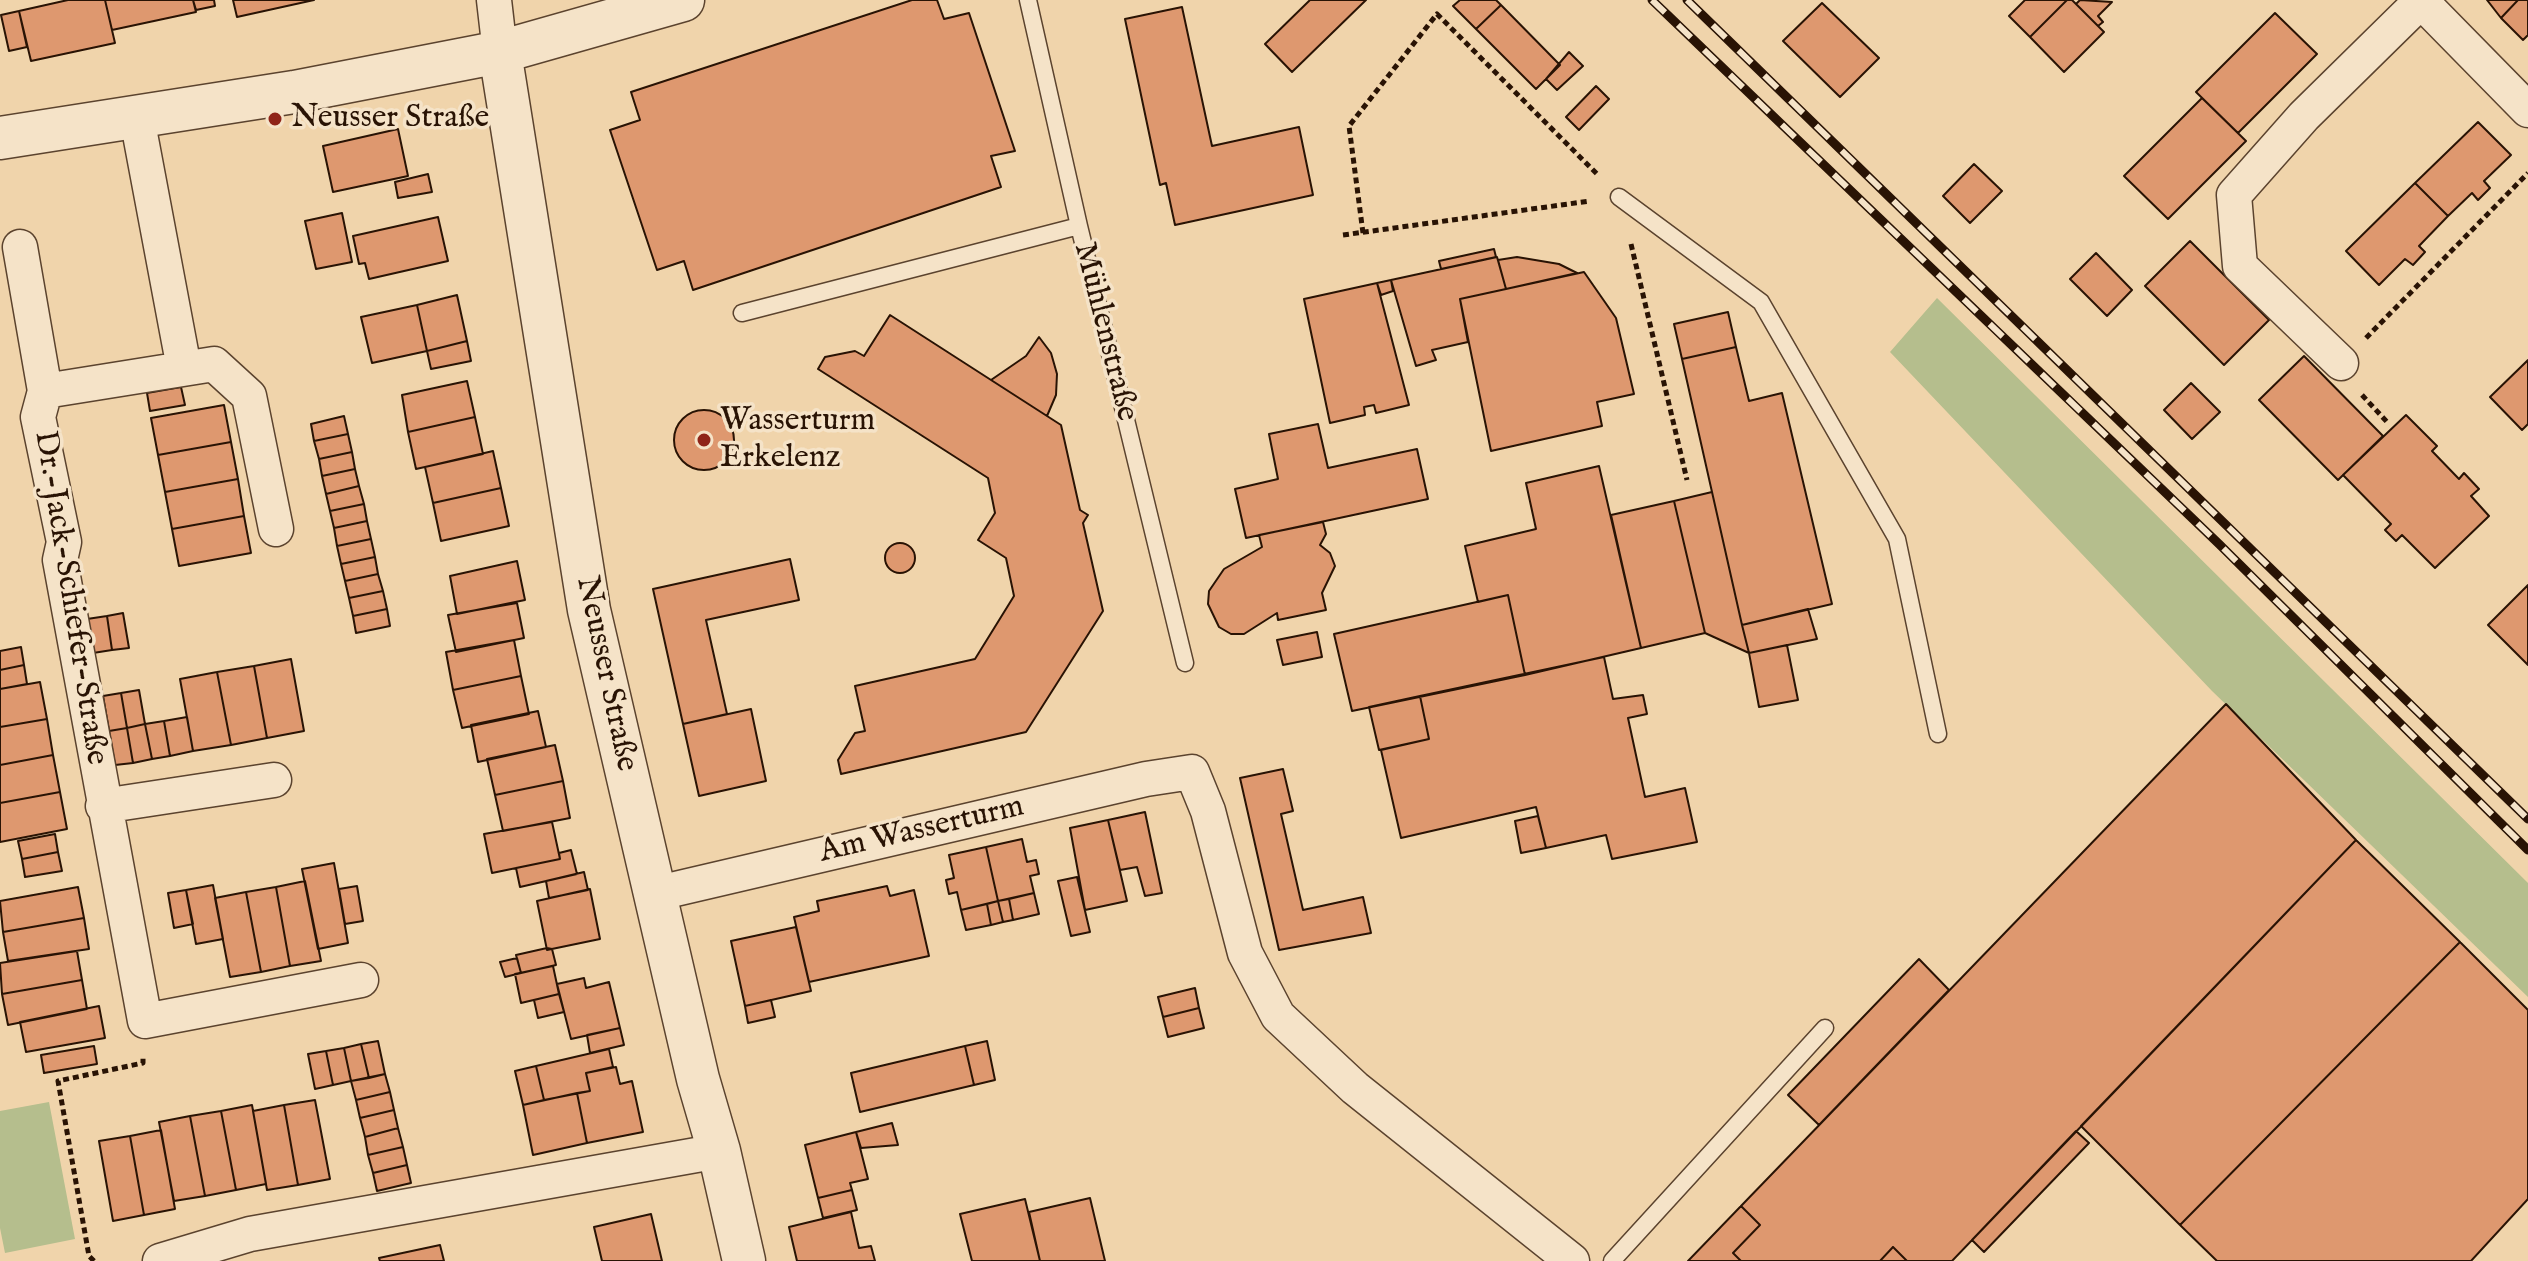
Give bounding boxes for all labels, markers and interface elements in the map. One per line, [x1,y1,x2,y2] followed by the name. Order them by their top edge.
[291,100,489,138] place label: Neusser Straße
[266,110,284,128] marker: Neusser Straße
[1063,239,1145,425] street label: Mühlenstraße
[720,403,875,478] place label: Wasserturm Erkelenz
[24,428,114,768] street label: Dr.-Jack-Schiefer-Straße
[695,431,713,449] marker: Wasserturm Erkelenz
[566,573,644,775] street label: Neusser Straße
[816,789,1028,873] street label: Am Wasserturm

